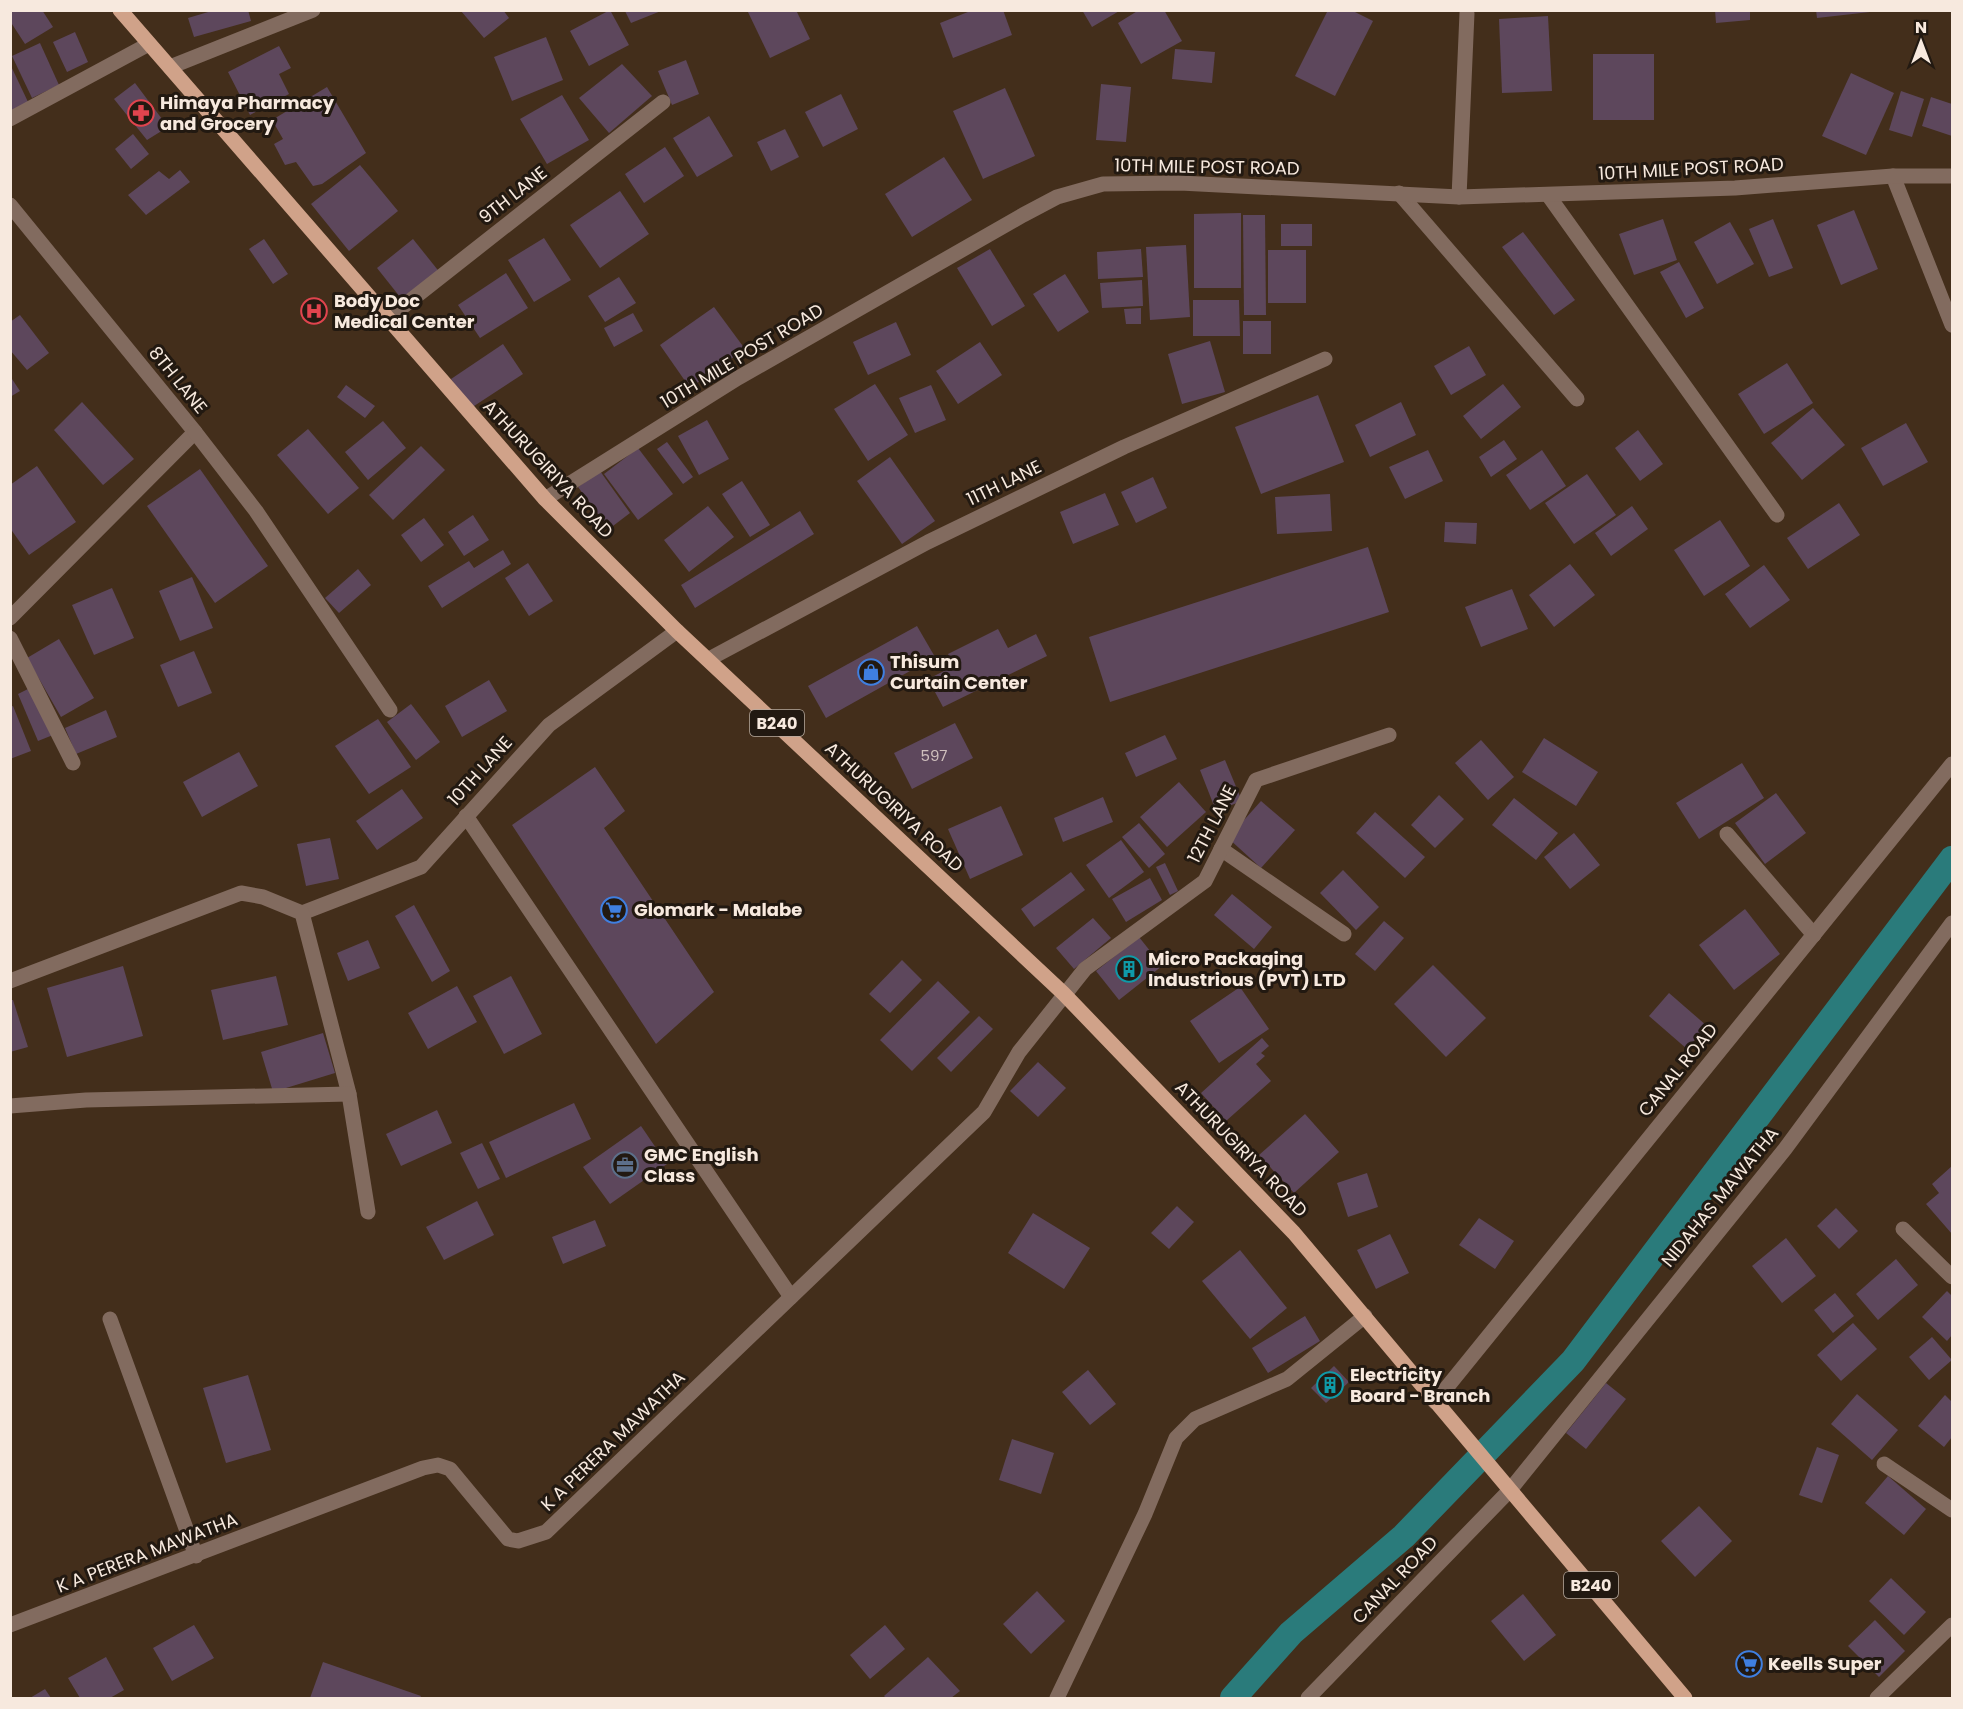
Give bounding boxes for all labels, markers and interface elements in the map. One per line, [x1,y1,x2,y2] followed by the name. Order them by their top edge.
[1891,12,1951,72] north arrow
[1915,16,1927,39] text: N
[160,90,335,136] place label: Himaya Pharmacy and Grocery
[126,98,156,128] pharmacy icon: Himaya Pharmacy and Grocery
[1598,151,1784,186] street label: 10TH MILE POST ROAD
[1114,152,1300,181] street label: 10TH MILE POST ROAD
[473,160,552,229] street label: 9TH LANE
[334,288,475,334] place label: Body Doc Medical Center
[299,296,329,326] hospital icon: Body Doc Medical Center
[656,297,828,414] street label: 10TH MILE POST ROAD
[143,341,213,419] street label: 8TH LANE
[478,394,619,543] street label: ATHURUGIRIYA ROAD
[962,454,1045,511] street label: 11TH LANE
[890,649,1028,695] place label: Thisum Curtain Center
[856,657,886,687] shop icon: Thisum Curtain Center
[750,710,804,736] road number: B240
[442,730,518,811] street label: 10TH LANE
[820,736,969,877] street label: ATHURUGIRIYA ROAD
[920,745,948,766] house number: 597
[1181,780,1242,867] street label: 12TH LANE
[599,895,629,925] supermarket icon: Glomark - Malabe
[634,897,802,922] place label: Glomark - Malabe
[1148,946,1346,992] place label: Micro Packaging Industrious (PVT) LTD
[1114,954,1144,984] building icon: Micro Packaging Industrious (PVT) LTD
[1632,1018,1723,1122] street label: CANAL ROAD
[1170,1075,1313,1222] street label: ATHURUGIRIYA ROAD
[1655,1121,1784,1272] street label: NIDAHAS MAWATHA
[644,1142,759,1188] place label: GMC English Class
[610,1150,640,1180] office icon: GMC English Class
[1350,1362,1491,1408] place label: Electricity Board - Branch
[535,1365,690,1516] street label: K A PERERA MAWATHA
[1315,1370,1345,1400] building icon: Electricity Board - Branch
[53,1506,241,1599] street label: K A PERERA MAWATHA
[1346,1530,1443,1629] street label: CANAL ROAD
[1564,1572,1618,1598] road number: B240
[1734,1649,1764,1679] supermarket icon: Keells Super
[1768,1651,1882,1676] place label: Keells Super

